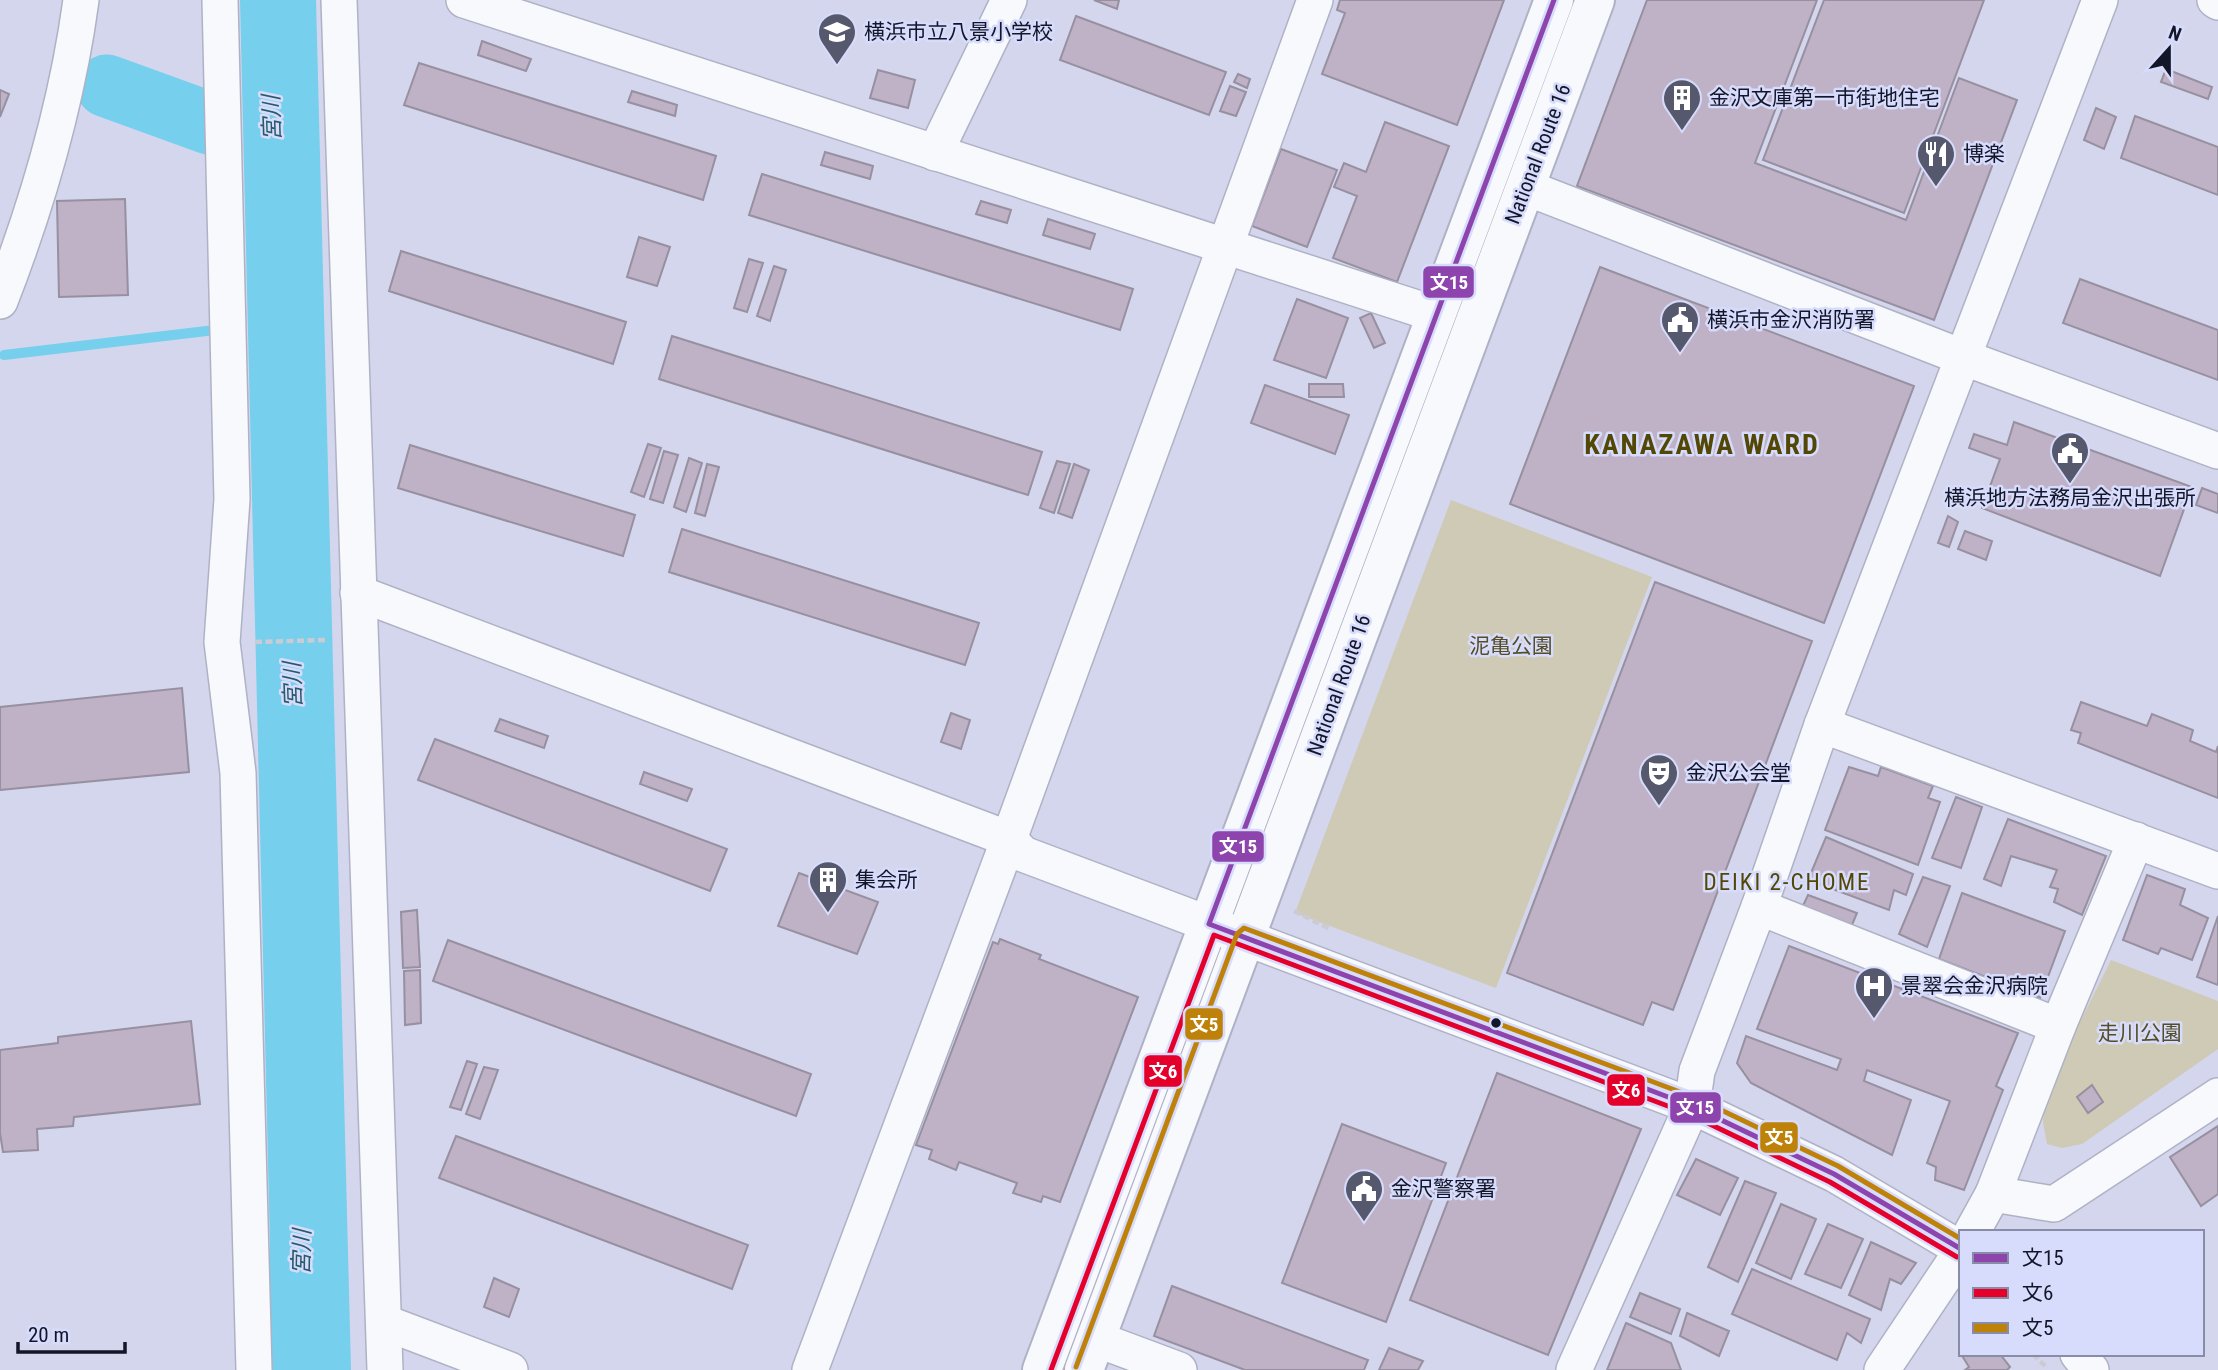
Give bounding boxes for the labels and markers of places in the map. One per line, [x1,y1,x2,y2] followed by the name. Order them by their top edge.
[816,11,858,66] school or university icon: 横浜市立八景小学校
[864,20,1053,44] place label: 横浜市立八景小学校
[1661,77,1703,132] building icon: 金沢文庫第一市街地住宅
[1709,86,1940,110] place label: 金沢文庫第一市街地住宅
[1915,133,1957,188] restaurant icon: 博楽
[1963,142,2005,166] place label: 博楽
[1659,299,1701,354] public building icon: 横浜市金沢消防署
[1707,308,1875,332] place label: 横浜市金沢消防署
[2049,430,2091,485] public building icon: 横浜地方法務局金沢出張所
[1944,486,2196,510] place label: 横浜地方法務局金沢出張所
[1638,752,1680,807] theatre icon: 金沢公会堂
[1686,761,1791,785] place label: 金沢公会堂
[807,859,849,914] building icon: 集会所
[855,868,918,892] place label: 集会所
[1853,965,1895,1020] hospital icon: 景翠会金沢病院
[1901,974,2048,998] place label: 景翠会金沢病院
[1489,1016,1503,1030] unlabelled marker
[1343,1168,1385,1223] public building icon: 金沢警察署
[1391,1177,1496,1201] place label: 金沢警察署

